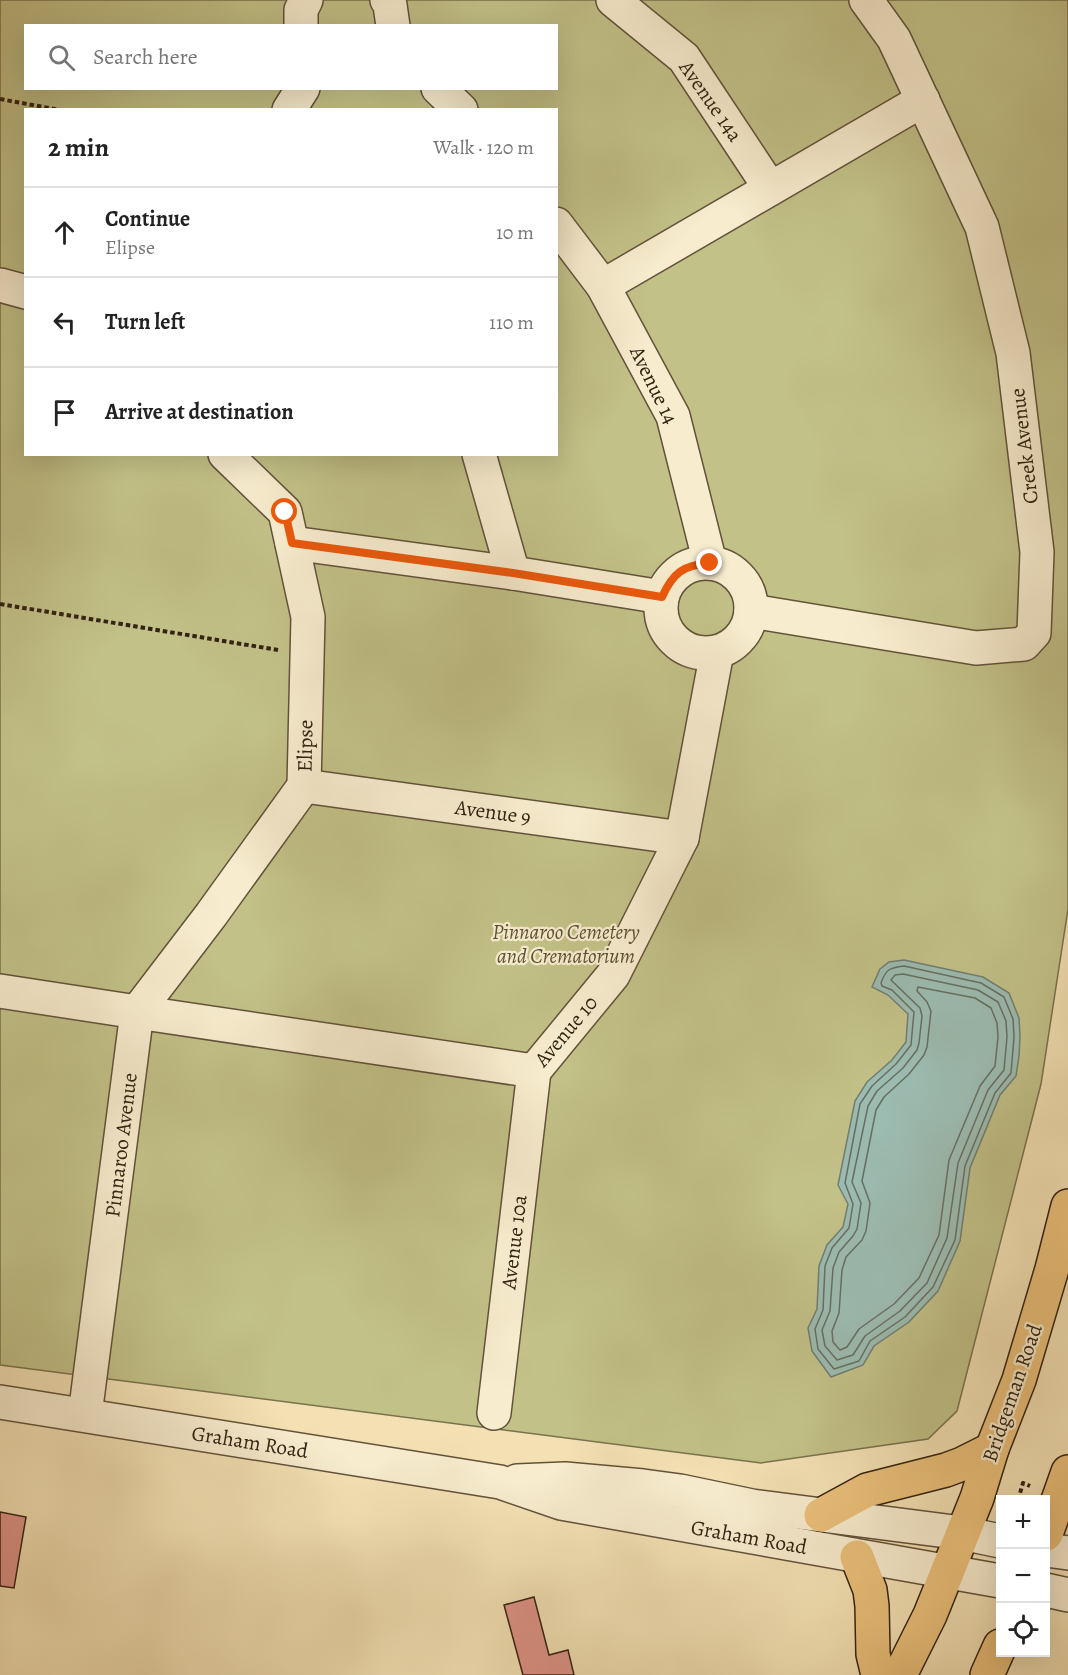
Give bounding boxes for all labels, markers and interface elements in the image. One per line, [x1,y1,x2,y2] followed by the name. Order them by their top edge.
[24,24,558,90] search box
[45,41,78,74] icon: search
[93,42,198,72] text: Search here
[672,54,749,147] street label: Avenue 14a
[48,130,109,165] text: 2 min
[433,134,534,161] text: Walk · 120 m
[105,204,190,234] text: Continue
[48,216,81,249] icon: ahead
[496,219,534,246] text: 10 m
[105,234,155,261] text: Elipse
[48,306,81,339] icon: left
[105,307,185,337] text: Turn left
[489,309,534,336] text: 110 m
[623,340,685,429] street label: Avenue 14
[1003,386,1045,506] street label: Creek Avenue
[48,396,81,429] icon: arrive
[105,397,294,427] text: Arrive at destination
[271,498,297,524] route start
[696,549,722,575] route end
[291,720,319,772] street label: Elipse
[452,793,533,831] street label: Avenue 9
[492,918,640,970] park label: Pinnaroo Cemetery and Crematorium
[527,989,604,1073] street label: Avenue 10
[98,1071,144,1219] street label: Pinnaroo Avenue
[494,1193,534,1292] street label: Avenue 10a
[975,1320,1049,1466] street label: Bridgeman Road
[190,1419,311,1465] street label: Graham Road
[996,1495,1050,1657] map controls
[996,1495,1050,1549] button: +
[689,1513,810,1561] street label: Graham Road
[996,1549,1050,1603] button: −
[996,1603,1050,1657] button: locate

